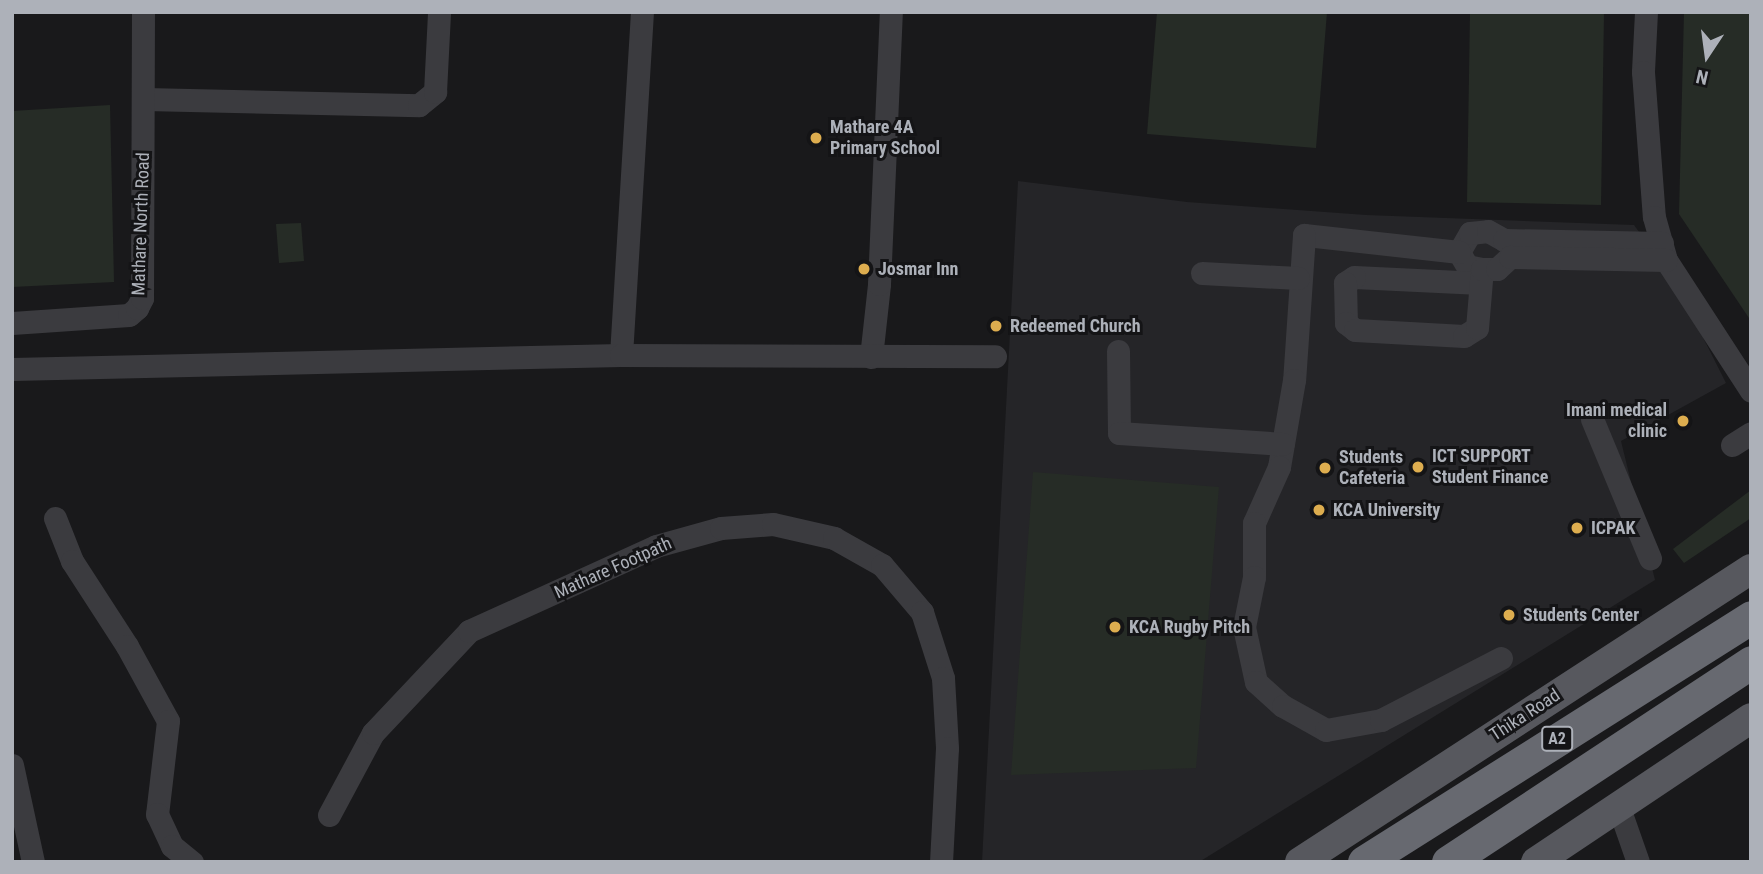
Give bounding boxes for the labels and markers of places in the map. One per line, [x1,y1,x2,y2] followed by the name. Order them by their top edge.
[830,117,940,160] place label: Mathare 4A Primary School
[808,130,824,146] marker: Mathare 4A Primary School
[878,258,958,280] place label: Josmar Inn
[856,261,872,277] marker: Josmar Inn
[1010,315,1141,337] place label: Redeemed Church
[988,318,1004,334] marker: Redeemed Church
[1566,400,1667,442] place label: Imani medical clinic
[1673,411,1693,431] marker: Imani medical clinic
[1432,446,1548,489] place label: ICT SUPPORT Student Finance
[1339,447,1405,490] place label: Students Cafeteria
[1410,459,1426,475] marker: ICT SUPPORT Student Finance
[1317,460,1333,476] marker: Students Cafeteria
[1333,499,1440,521] place label: KCA University
[1311,502,1327,518] marker: KCA University
[1591,517,1636,539] place label: ICPAK
[1569,520,1585,536] marker: ICPAK
[1523,604,1639,626] place label: Students Center
[1501,607,1517,623] marker: Students Center
[1129,616,1250,638] place label: KCA Rugby Pitch
[1107,619,1123,635] marker: KCA Rugby Pitch

